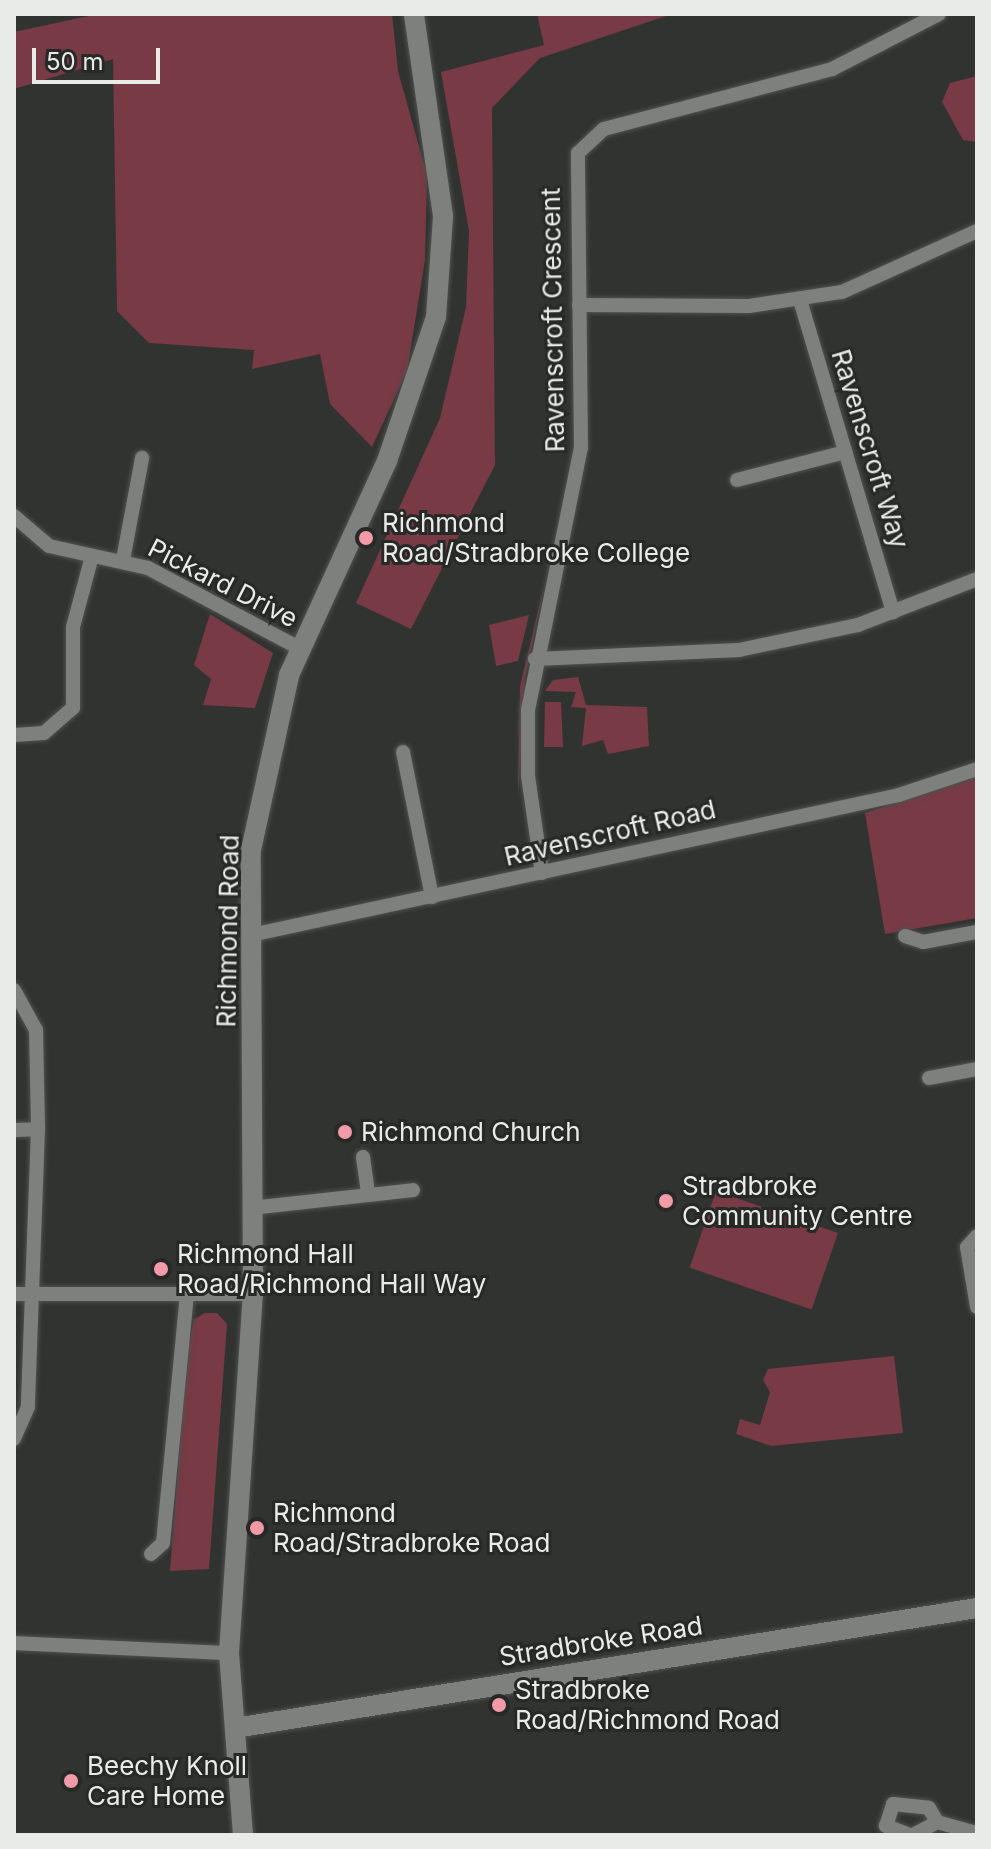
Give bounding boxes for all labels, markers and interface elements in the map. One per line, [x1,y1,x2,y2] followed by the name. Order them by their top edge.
[36,32,164,82] scale bar
[46,47,104,76] text: 50 m
[535,187,571,453] street label: Ravenscroft Crescent
[825,346,915,552] street label: Ravenscroft Way
[382,507,690,568] place label: Richmond Road/Stradbroke College
[357,529,375,547] marker: Richmond Road/Stradbroke College
[143,532,303,634] street label: Pickard Drive
[501,793,719,873] street label: Ravenscroft Road
[211,834,245,1028] street label: Richmond Road
[361,1116,581,1148] place label: Richmond Church
[336,1123,354,1141] marker: Richmond Church
[682,1170,913,1232] place label: Stradbroke Community Centre
[657,1192,675,1210] marker: Stradbroke Community Centre
[177,1238,486,1300] place label: Richmond Hall Road/Richmond Hall Way
[152,1260,170,1278] marker: Richmond Hall Road/Richmond Hall Way
[273,1497,550,1558] place label: Richmond Road/Stradbroke Road
[248,1519,266,1537] marker: Richmond Road/Stradbroke Road
[497,1610,705,1672] street label: Stradbroke Road
[515,1674,780,1736] place label: Stradbroke Road/Richmond Road
[490,1696,508,1714] marker: Stradbroke Road/Richmond Road
[87,1750,247,1812] place label: Beechy Knoll Care Home
[62,1772,80,1790] marker: Beechy Knoll Care Home

